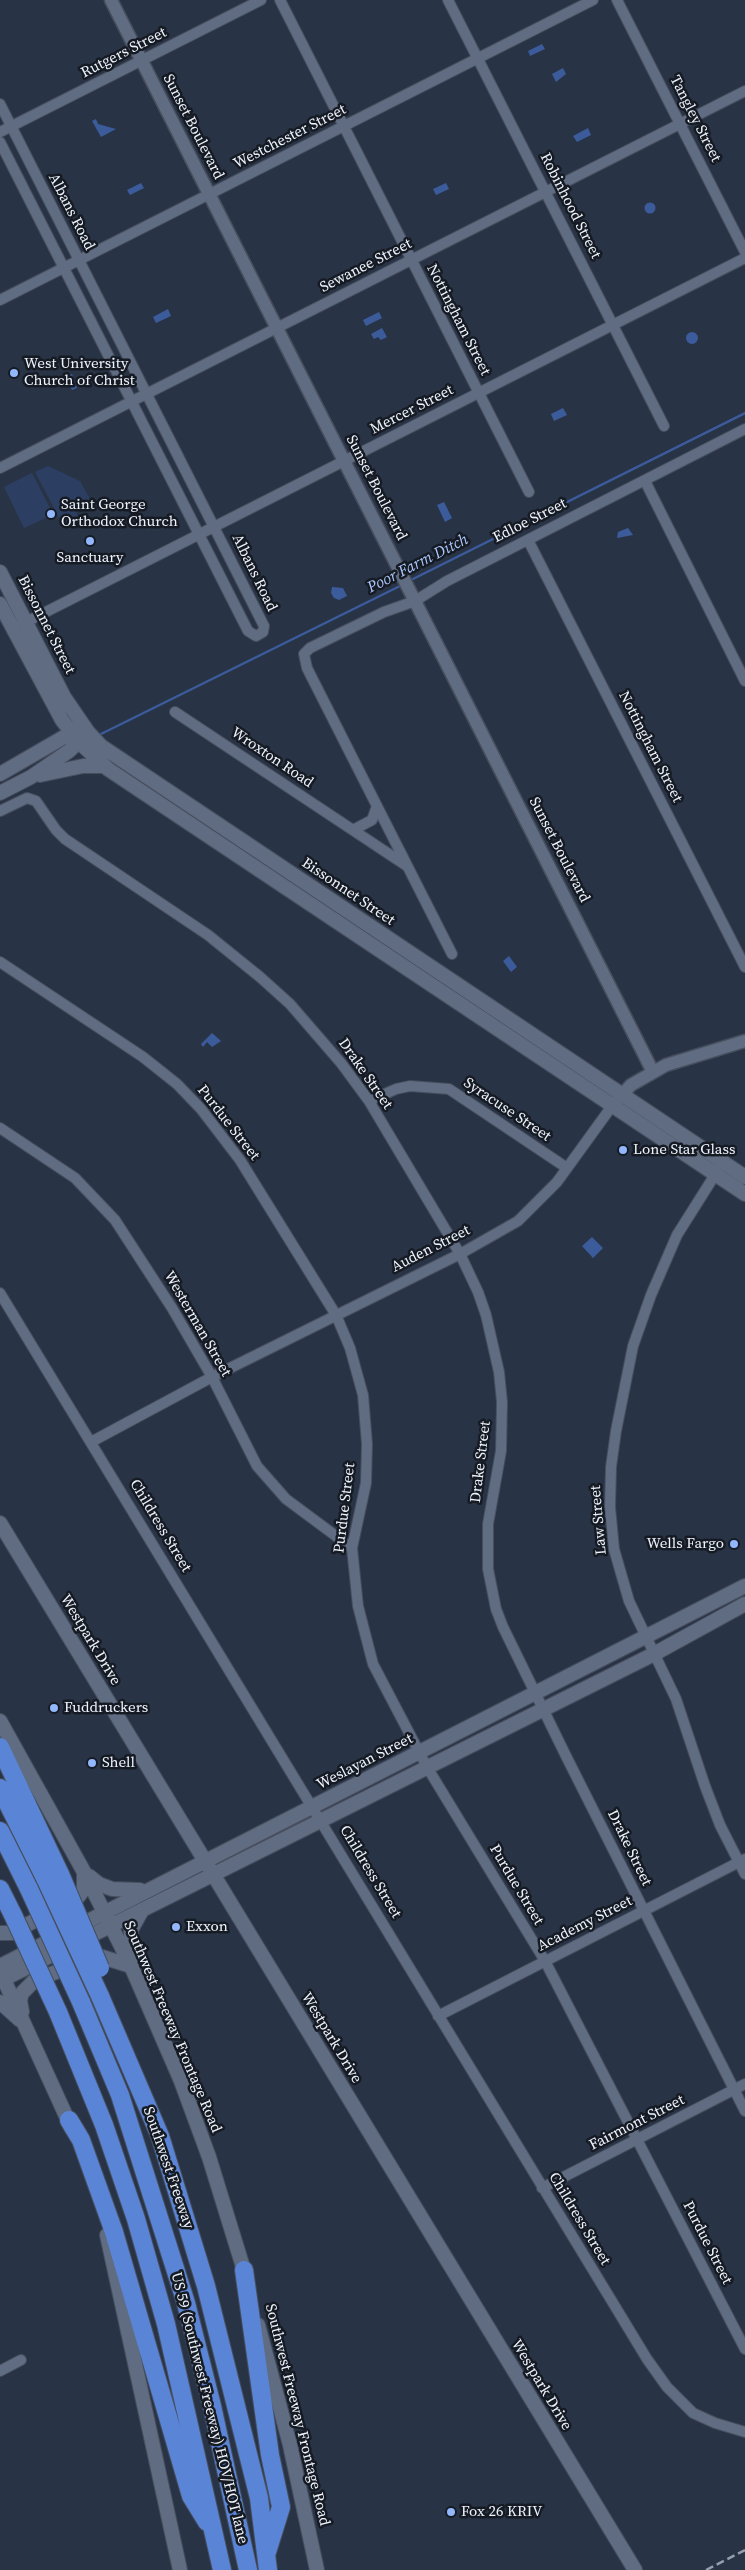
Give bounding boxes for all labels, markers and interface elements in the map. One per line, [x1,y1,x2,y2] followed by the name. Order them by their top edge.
[78,24,170,82] street label: Rutgers Street
[159,71,227,183] street label: Sunset Boulevard
[665,73,725,165] street label: Tangley Street
[231,101,349,173] street label: Westchester Street
[536,150,604,262] street label: Robinhood Street
[44,171,98,253] street label: Albans Road
[317,235,415,297] street label: Sewanee Street
[422,261,494,379] street label: Nottingham Street
[24,355,135,390] place label: West University Church of Christ
[8,367,20,379] marker: West University Church of Christ
[368,381,456,439] street label: Mercer Street
[342,432,410,544] street label: Sunset Boulevard
[490,495,570,547] street label: Edloe Street
[61,496,178,531] place label: Saint George Orthodox Church
[45,508,57,520] marker: Saint George Orthodox Church
[364,530,472,598] water label: Poor Farm Ditch
[228,531,280,615] street label: Albans Road
[84,535,96,547] marker: Sanctuary
[56,549,124,567] place label: Sanctuary
[13,573,79,677] street label: Bissonnet Street
[614,688,686,806] street label: Nottingham Street
[227,724,317,792] street label: Wroxton Road
[525,794,593,906] street label: Sunset Boulevard
[298,854,398,930] street label: Bissonnet Street
[334,1035,396,1113] street label: Drake Street
[460,1074,554,1146] street label: Syracuse Street
[193,1082,263,1164] street label: Purdue Street
[633,1141,735,1159] place label: Lone Star Glass
[617,1144,629,1156] marker: Lone Star Glass
[389,1222,473,1276] street label: Auden Street
[159,1268,235,1380] street label: Westerman Street
[467,1420,495,1504] street label: Drake Street
[331,1462,359,1554] street label: Purdue Street
[125,1476,195,1576] street label: Childress Street
[587,1484,611,1556] street label: Law Street
[647,1535,724,1553] place label: Wells Fargo
[728,1538,740,1550] marker: Wells Fargo
[56,1591,124,1689] street label: Westpark Drive
[64,1699,148,1717] place label: Fuddruckers
[48,1702,60,1714] marker: Fuddruckers
[314,1730,416,1794] street label: Weslayan Street
[102,1754,135,1772] place label: Shell
[86,1757,98,1769] marker: Shell
[603,1807,655,1889] street label: Drake Street
[335,1822,405,1922] street label: Childress Street
[485,1842,547,1928] street label: Purdue Street
[535,1892,635,1956] street label: Academy Street
[119,1918,225,2136] street label: Southwest Freeway Frontage Road
[186,1918,228,1936] place label: Exxon
[170,1921,182,1933] marker: Exxon
[297,1989,365,2087] street label: Westpark Drive
[586,2091,688,2155] street label: Fairmont Street
[139,2105,197,2231] street label: Southwest Freeway
[544,2169,614,2269] street label: Childress Street
[678,2199,736,2287] street label: Purdue Street
[166,2270,252,2546] street label: US 59 (Southwest Freeway) HOV/HOT lane
[261,2302,333,2528] street label: Southwest Freeway Frontage Road
[507,2336,575,2434] street label: Westpark Drive
[461,2503,542,2521] place label: Fox 26 KRIV
[445,2506,457,2518] marker: Fox 26 KRIV

